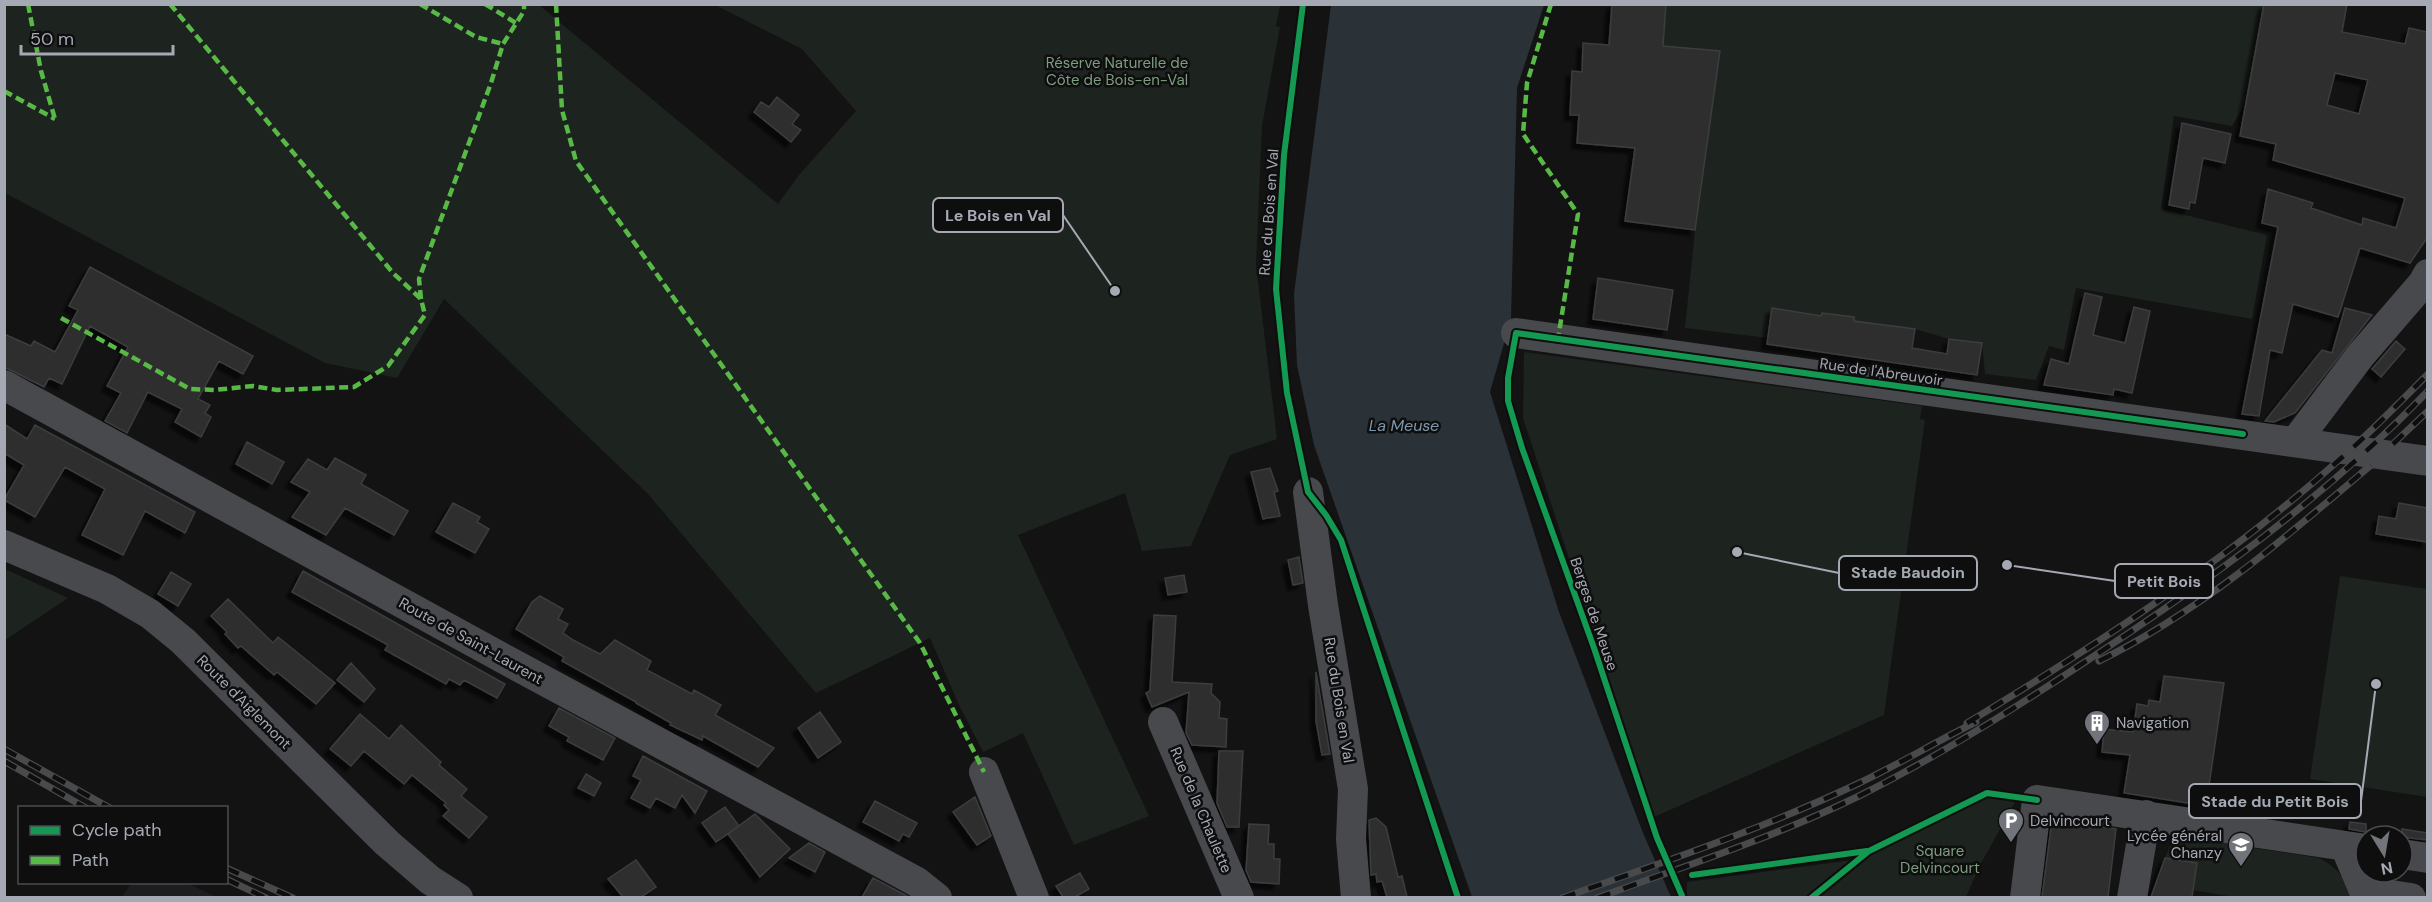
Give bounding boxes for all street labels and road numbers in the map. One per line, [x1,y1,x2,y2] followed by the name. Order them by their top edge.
[1255,148,1283,276] street label: Rue du Bois en Val
[1818,353,1944,391] street label: Rue de l'Abreuvoir
[1565,555,1623,673] street label: Berges de Meuse
[395,593,547,689] street label: Route de Saint-Laurent
[1319,636,1359,764] street label: Rue du Bois en Val
[193,651,296,754] street label: Route d'Aiglemont
[1165,744,1237,876] street label: Rue de la Chaulette

